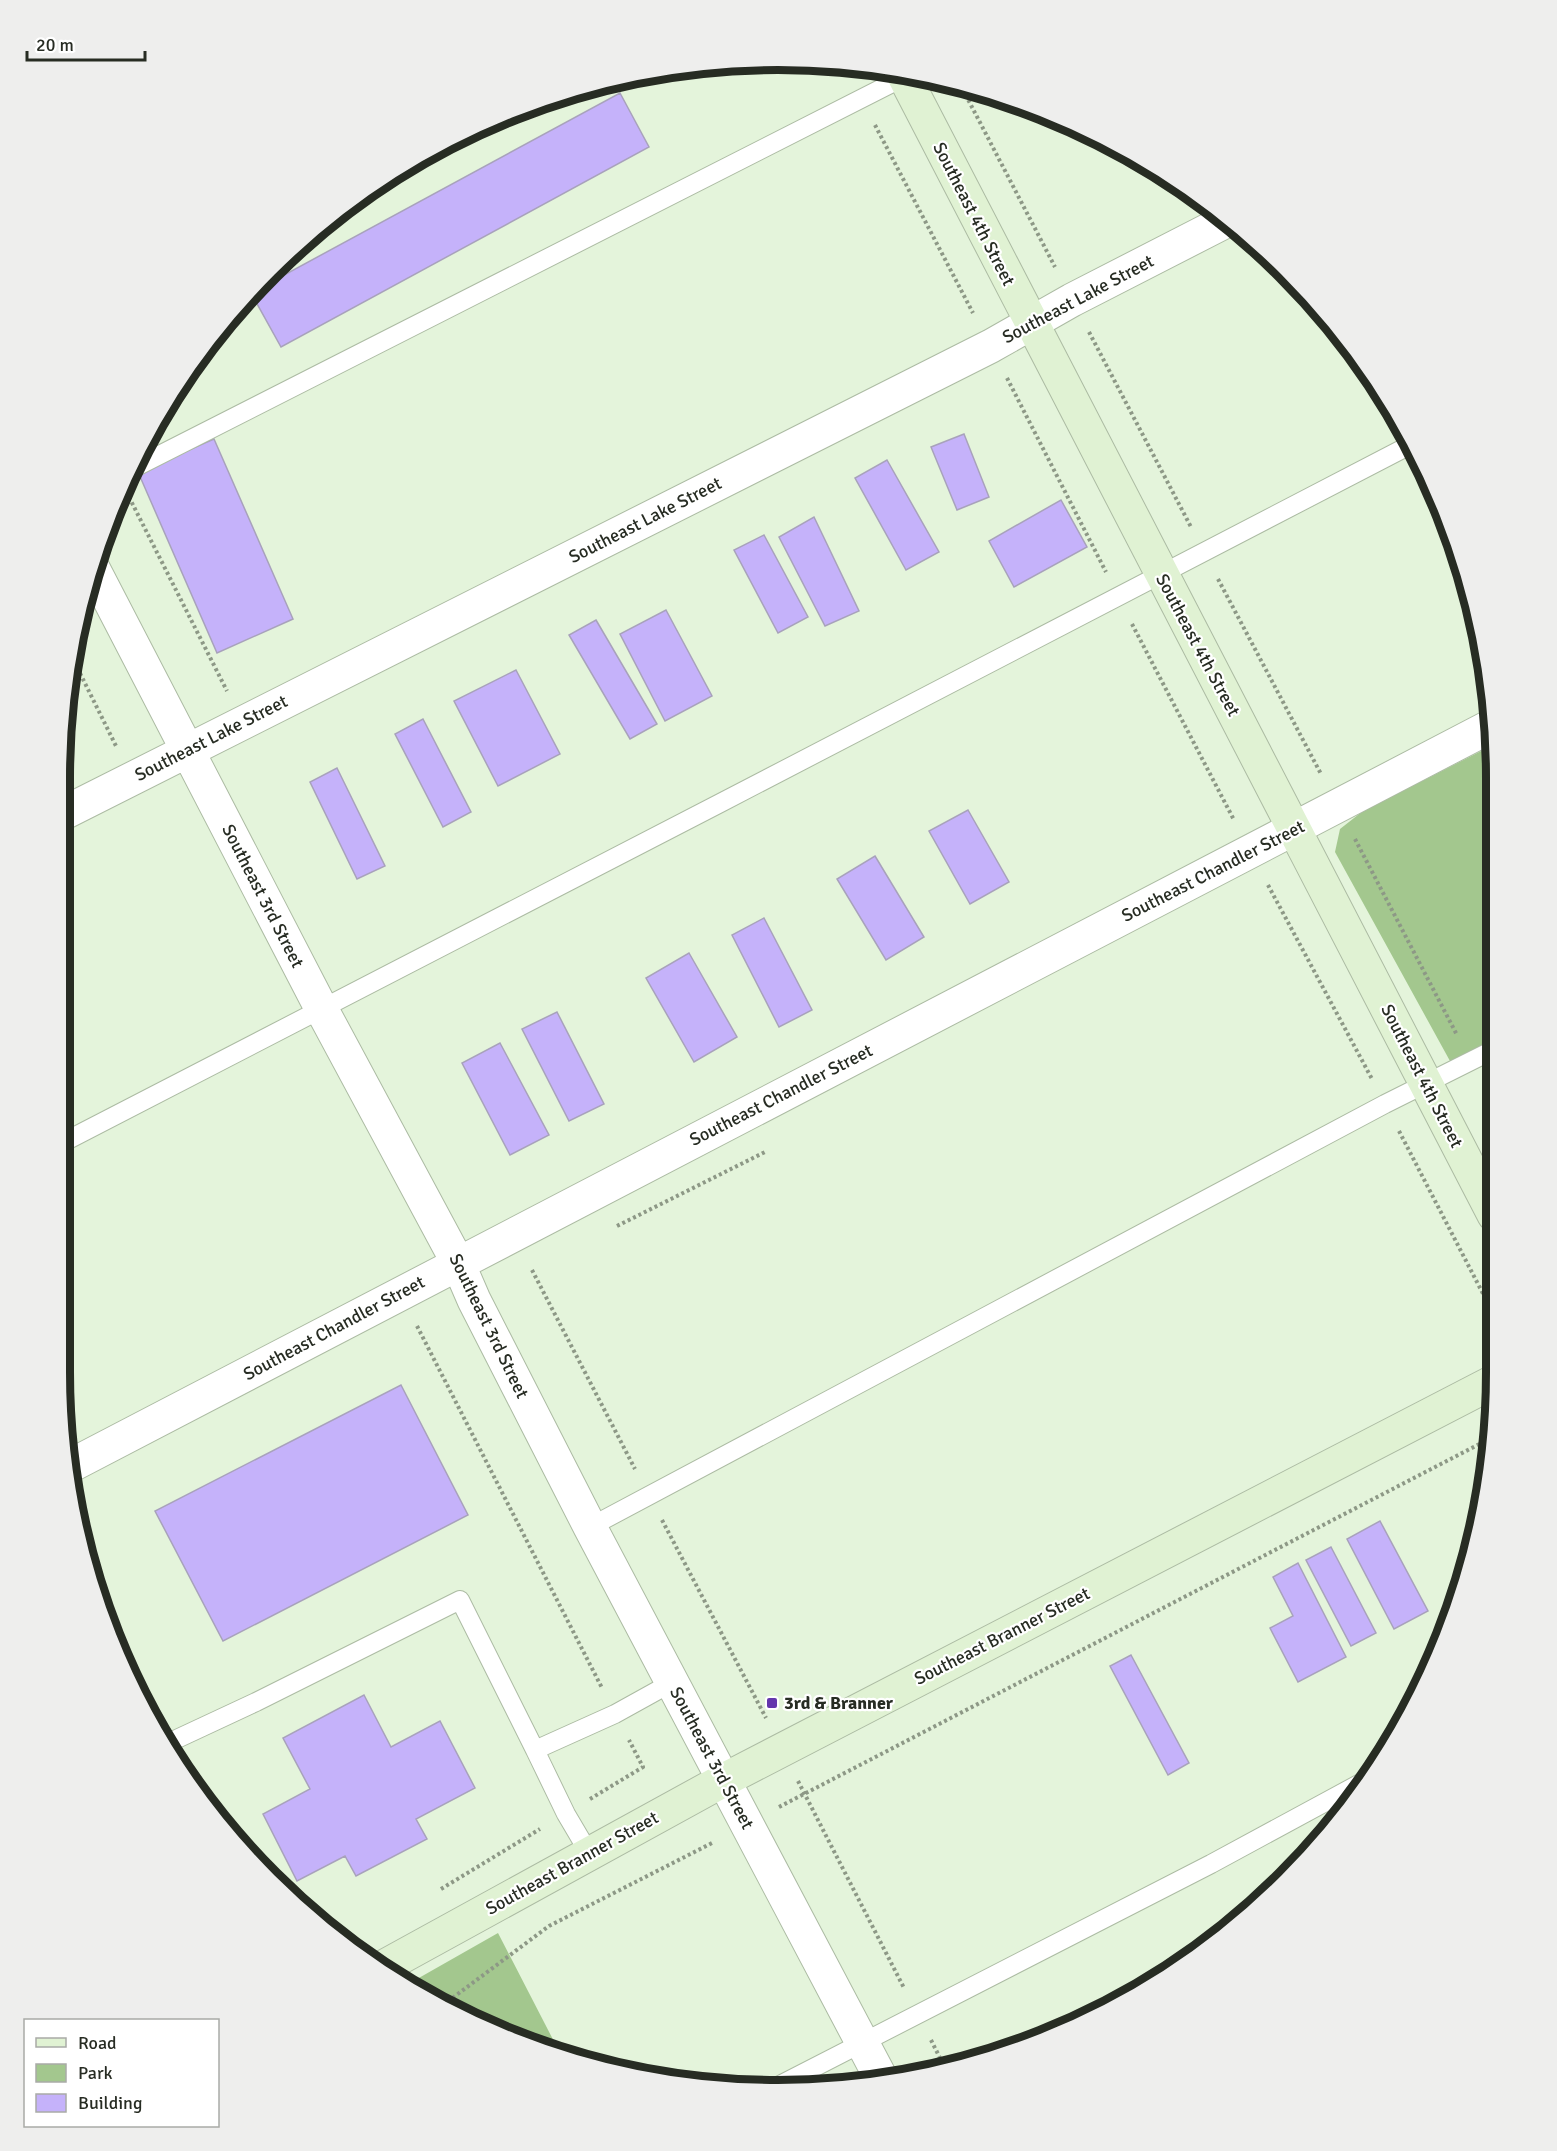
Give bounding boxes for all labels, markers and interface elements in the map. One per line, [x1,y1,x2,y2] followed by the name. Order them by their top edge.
[27,24,146,62] scale bar
[36,34,74,56] text: 20 m
[928,138,1020,290] street label: Southeast 4th Street
[998,250,1158,348] street label: Southeast Lake Street
[565,472,725,568] street label: Southeast Lake Street
[1151,570,1245,720] street label: Southeast 4th Street
[131,690,291,786] street label: Southeast Lake Street
[1118,815,1308,927] street label: Southeast Chandler Street
[217,821,309,971] street label: Southeast 3rd Street
[1376,1000,1468,1152] street label: Southeast 4th Street
[686,1039,876,1151] street label: Southeast Chandler Street
[444,1250,534,1402] street label: Southeast 3rd Street
[240,1271,428,1385] street label: Southeast Chandler Street
[911,1582,1093,1690] street label: Southeast Branner Street
[665,1683,759,1833] street label: Southeast 3rd Street
[784,1692,894,1714] place label: 3rd & Branner
[765,1696,779,1710] marker: 3rd & Branner
[482,1806,662,1920] street label: Southeast Branner Street
[24,2019,219,2127] legend
[78,2032,117,2054] text: Road
[78,2062,113,2084] text: Park
[78,2092,142,2114] text: Building

